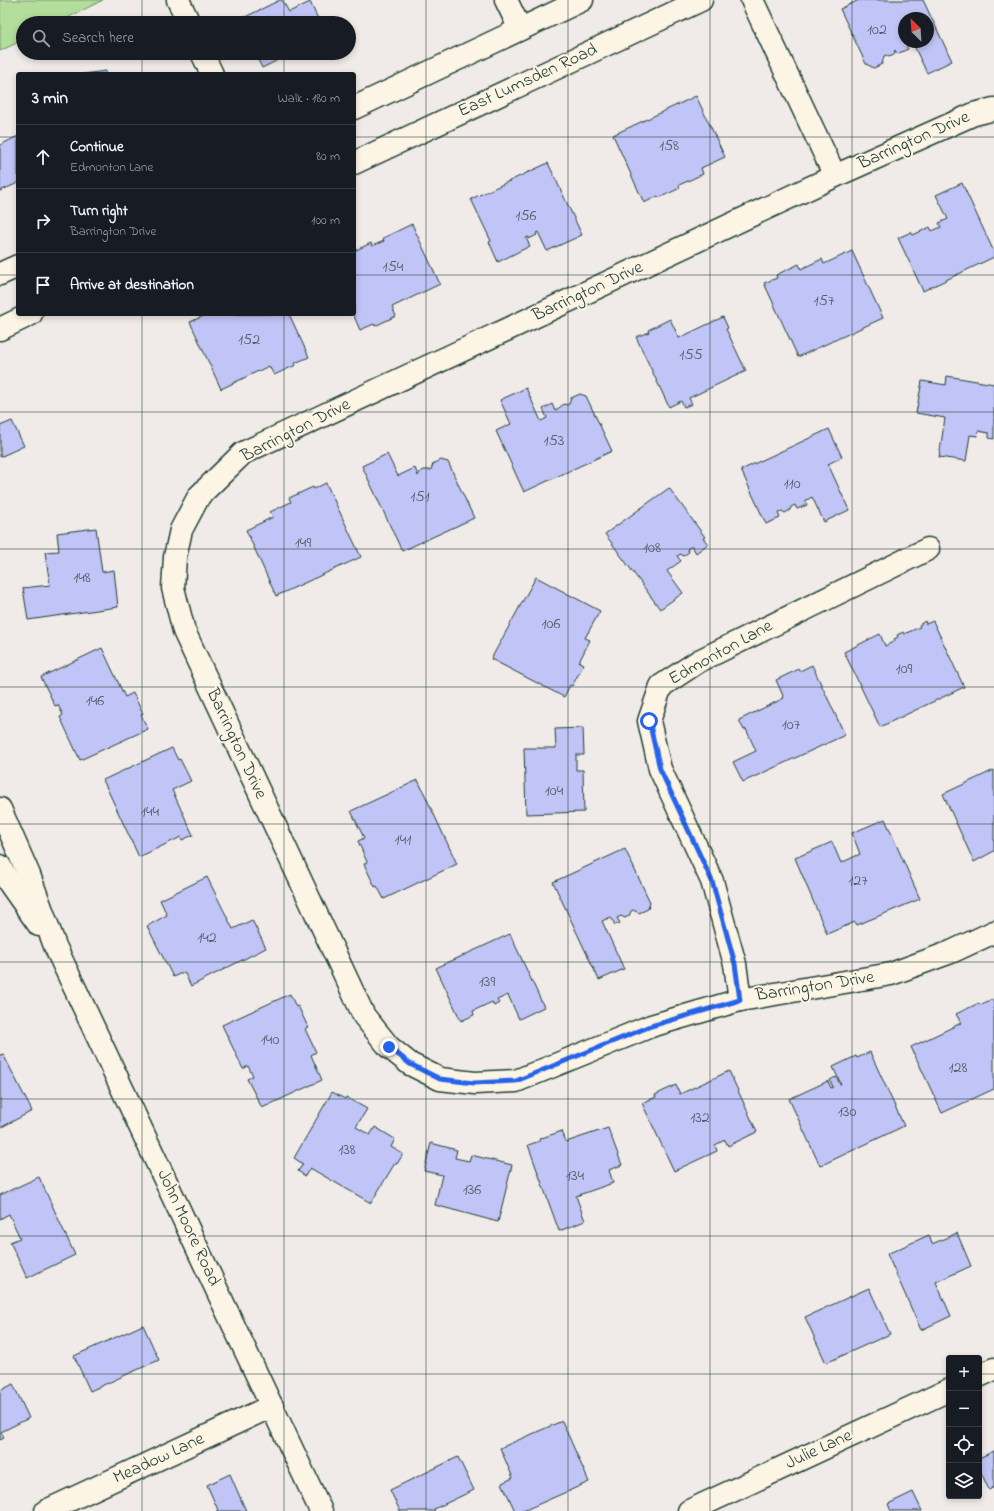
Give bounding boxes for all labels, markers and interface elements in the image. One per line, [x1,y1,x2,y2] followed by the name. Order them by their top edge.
[898,12,934,48] north arrow
[16,16,356,60] search box
[867,18,887,42] house number: 102
[30,27,52,49] icon: search
[62,27,134,49] text: Search here
[454,37,602,125] street label: East Lumsden Road
[32,86,68,111] text: 3 min
[278,89,340,108] text: Walk · 180 m
[853,104,975,179] street label: Barrington Drive
[659,134,679,158] house number: 158
[70,136,124,158] text: Continue
[32,146,54,168] icon: ahead
[316,147,340,166] text: 80 m
[70,158,153,177] text: Edmonton Lane
[70,200,128,222] text: Turn right
[515,204,537,228] house number: 156
[32,210,54,232] icon: right
[311,211,340,230] text: 100 m
[70,222,156,241] text: Barrington Drive
[383,255,404,279] house number: 154
[527,255,649,330] street label: Barrington Drive
[32,274,54,296] icon: arrive
[70,274,194,296] text: Arrive at destination
[814,289,835,313] house number: 157
[238,328,260,352] house number: 152
[679,343,703,367] house number: 155
[236,392,356,471] street label: Barrington Drive
[544,429,564,453] house number: 153
[783,472,801,496] house number: 110
[410,485,430,509] house number: 151
[295,531,311,555] house number: 149
[643,536,661,560] house number: 108
[73,566,91,590] house number: 148
[541,612,561,636] house number: 106
[664,613,779,692] street label: Edmonton Lane
[896,657,913,681] house number: 109
[198,683,273,805] street label: Barrington Drive
[86,689,104,713] house number: 146
[640,712,658,730] route start
[782,713,801,737] house number: 107
[545,779,564,803] house number: 104
[141,800,160,824] house number: 144
[395,828,411,852] house number: 141
[848,869,868,893] house number: 127
[197,926,217,950] house number: 142
[753,965,877,1010] street label: Barrington Drive
[479,970,495,994] house number: 139
[261,1028,279,1052] house number: 140
[380,1038,398,1056] route end
[948,1056,968,1080] house number: 128
[838,1100,856,1124] house number: 130
[690,1106,710,1130] house number: 132
[338,1138,356,1162] house number: 138
[566,1164,585,1188] house number: 134
[149,1165,227,1291] street label: John Moore Road
[463,1178,481,1202] house number: 136
[946,1355,982,1499] map controls
[946,1355,982,1391] button: +
[946,1391,982,1427] button: −
[781,1423,858,1477] street label: Julie Lane
[109,1426,210,1491] street label: Meadow Lane
[946,1427,982,1463] button: locate
[946,1463,982,1499] button: layers

